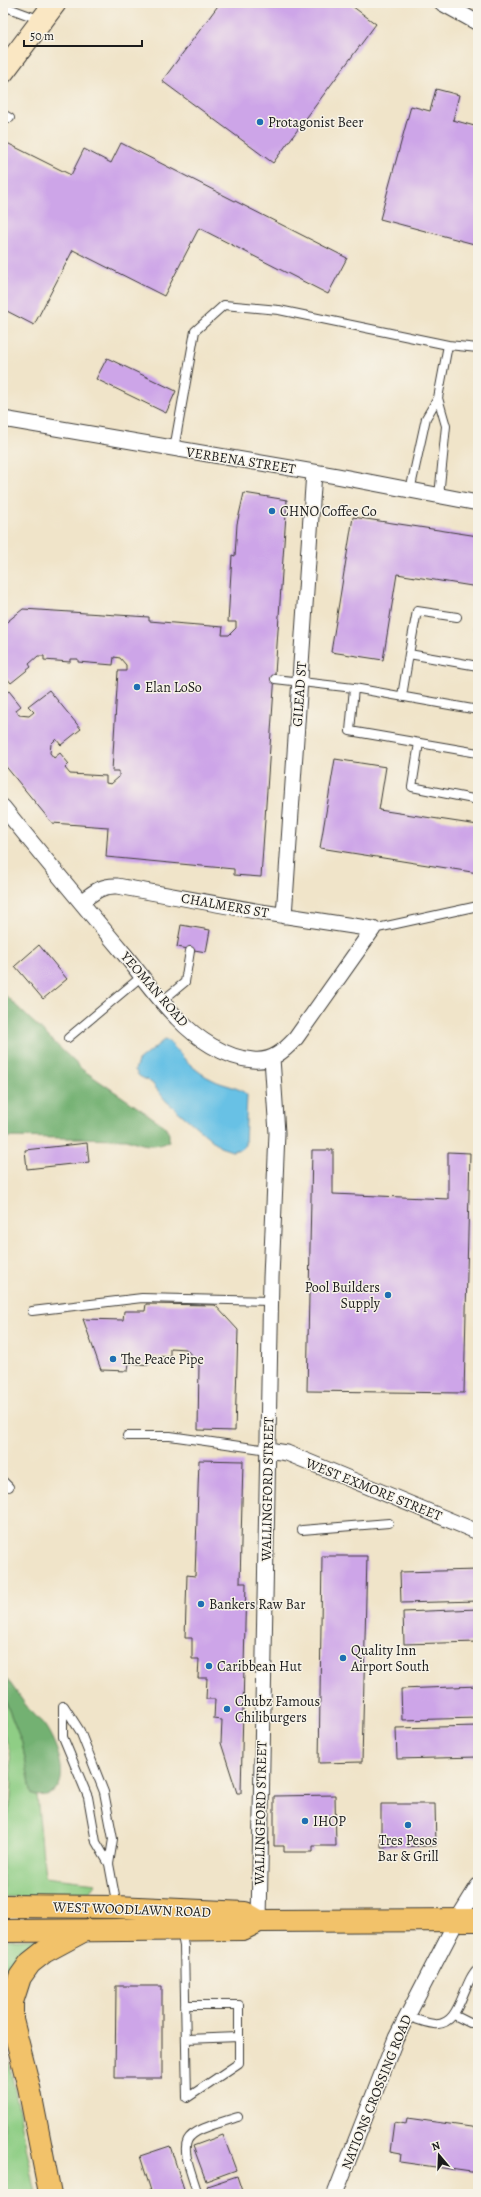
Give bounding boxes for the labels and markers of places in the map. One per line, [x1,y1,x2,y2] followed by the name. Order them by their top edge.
[268,113,364,132] place label: Protagonist Beer
[255,117,265,127] marker: Protagonist Beer
[280,502,377,521] place label: CHNO Coffee Co
[267,506,277,516] marker: CHNO Coffee Co
[145,678,202,697] place label: Elan LoSo
[132,682,142,692] marker: Elan LoSo
[305,1278,381,1313] place label: Pool Builders Supply
[383,1290,393,1300] marker: Pool Builders Supply
[121,1350,204,1369] place label: The Peace Pipe
[108,1354,118,1364] marker: The Peace Pipe
[209,1595,306,1614] place label: Bankers Raw Bar
[196,1599,206,1609] marker: Bankers Raw Bar
[350,1641,430,1676] place label: Quality Inn Airport South
[338,1653,348,1663] marker: Quality Inn Airport South
[217,1657,302,1676] place label: Caribbean Hut
[204,1661,214,1671] marker: Caribbean Hut
[235,1692,320,1727] place label: Chubz Famous Chiliburgers
[222,1704,232,1714] marker: Chubz Famous Chiliburgers
[313,1812,346,1831] place label: IHOP
[300,1816,310,1826] marker: IHOP
[403,1820,413,1830] marker: Tres Pesos Bar & Grill
[378,1831,439,1866] place label: Tres Pesos Bar & Grill

